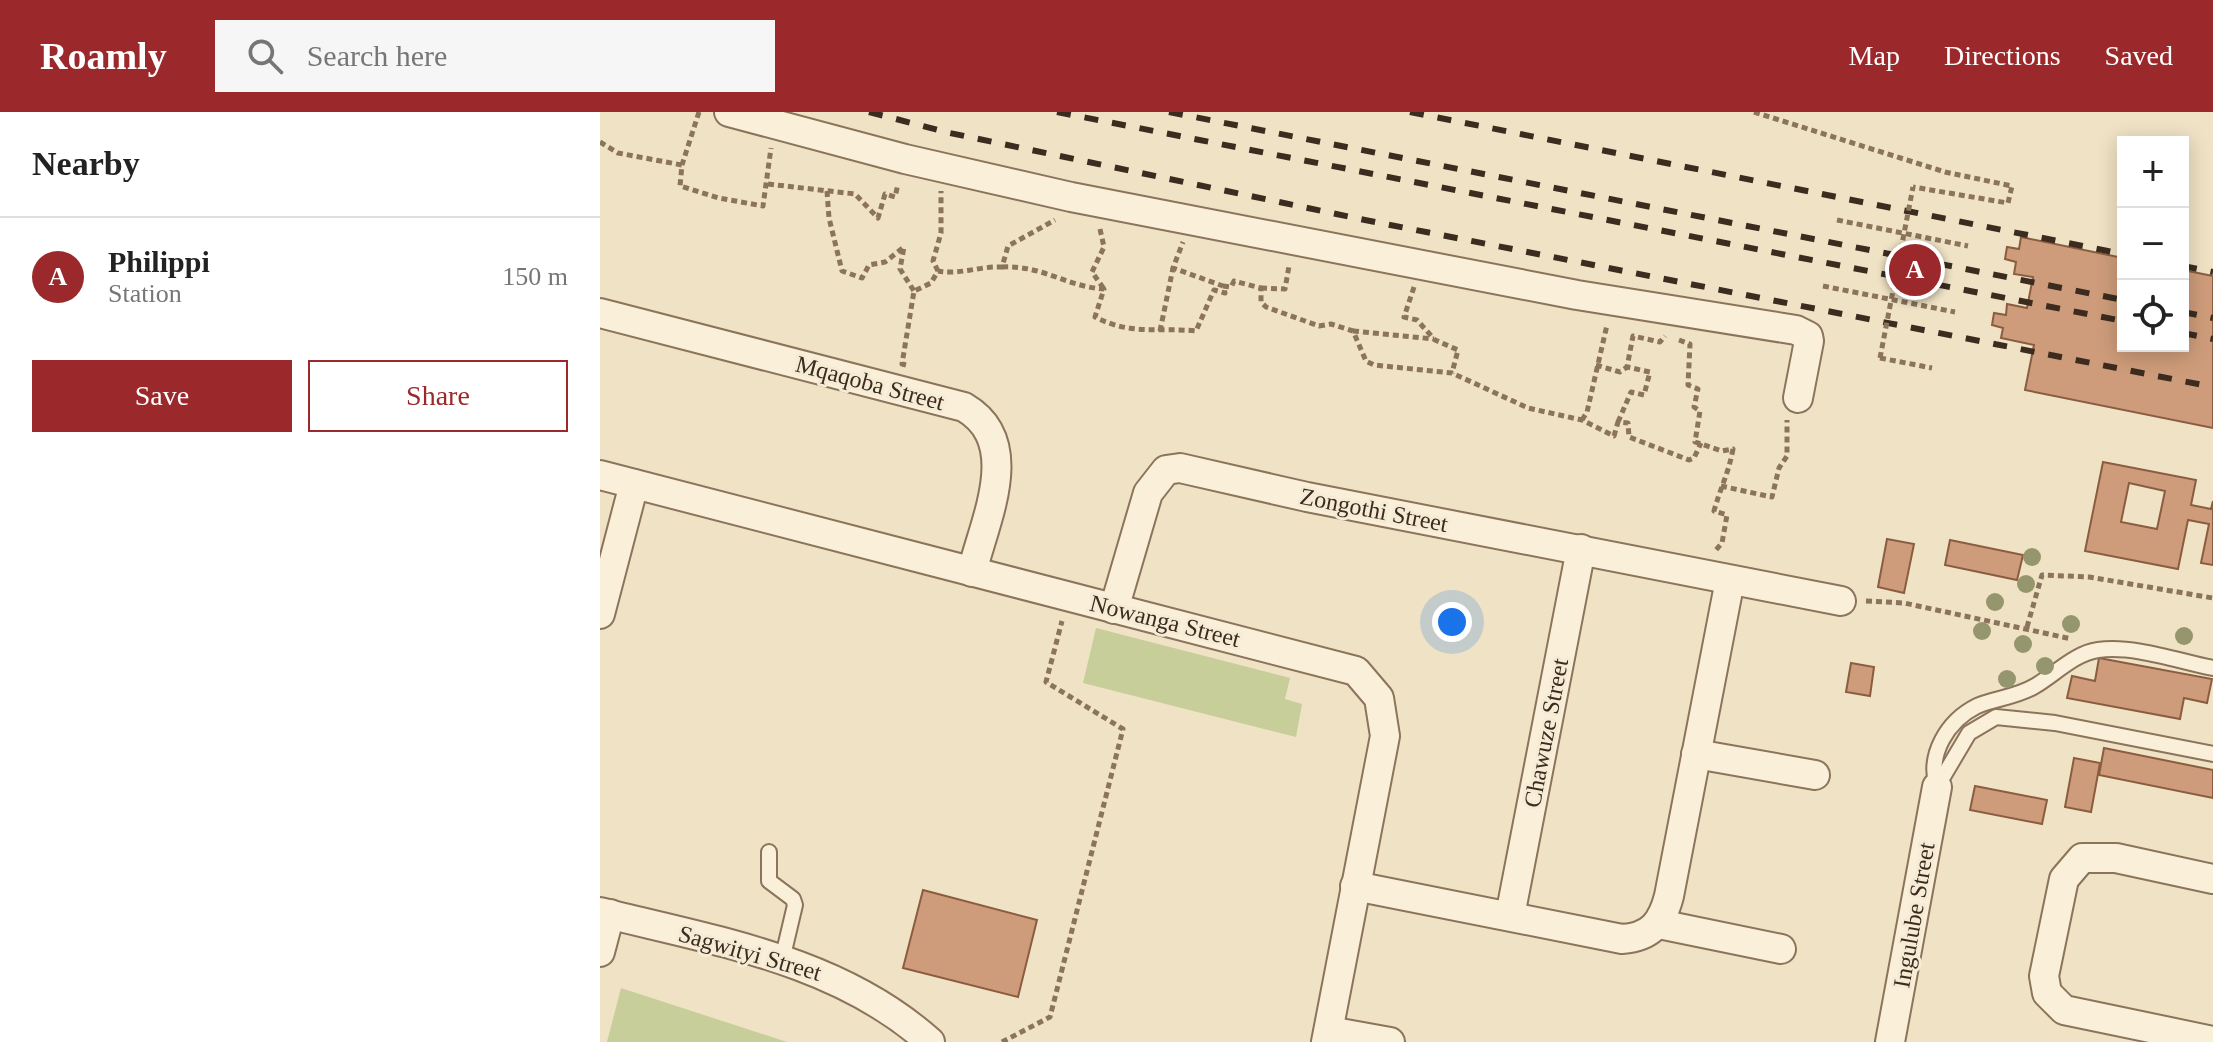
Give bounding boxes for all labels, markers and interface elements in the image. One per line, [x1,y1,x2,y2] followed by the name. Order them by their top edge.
[215,20,775,92] search box
[243,34,287,78] icon: search
[40,35,167,77] text: Roamly
[307,39,447,72] text: Search here
[1849,40,1900,71] text: Map
[1944,40,2061,71] text: Directions
[2105,40,2173,71] text: Saved
[2117,136,2189,352] map controls
[2117,136,2189,208] button: +
[32,145,140,182] text: Nearby
[2117,208,2189,280] button: −
[1889,240,1941,300] pin: A
[108,245,210,278] text: Philippi
[49,262,67,291] text: A
[502,262,568,291] text: 150 m
[108,279,182,308] text: Station
[2117,280,2189,352] button: locate
[793,351,947,415] street label: Mqaqoba Street
[32,360,292,432] button: Save
[308,360,568,432] button: Share
[1298,483,1450,537] street label: Zongothi Street
[1087,590,1243,652] street label: Nowanga Street
[1432,602,1472,642] your location
[1519,656,1573,810] street label: Chawuze Street
[1888,840,1940,990] street label: Ingulube Street
[676,920,825,986] street label: Sagwityi Street

